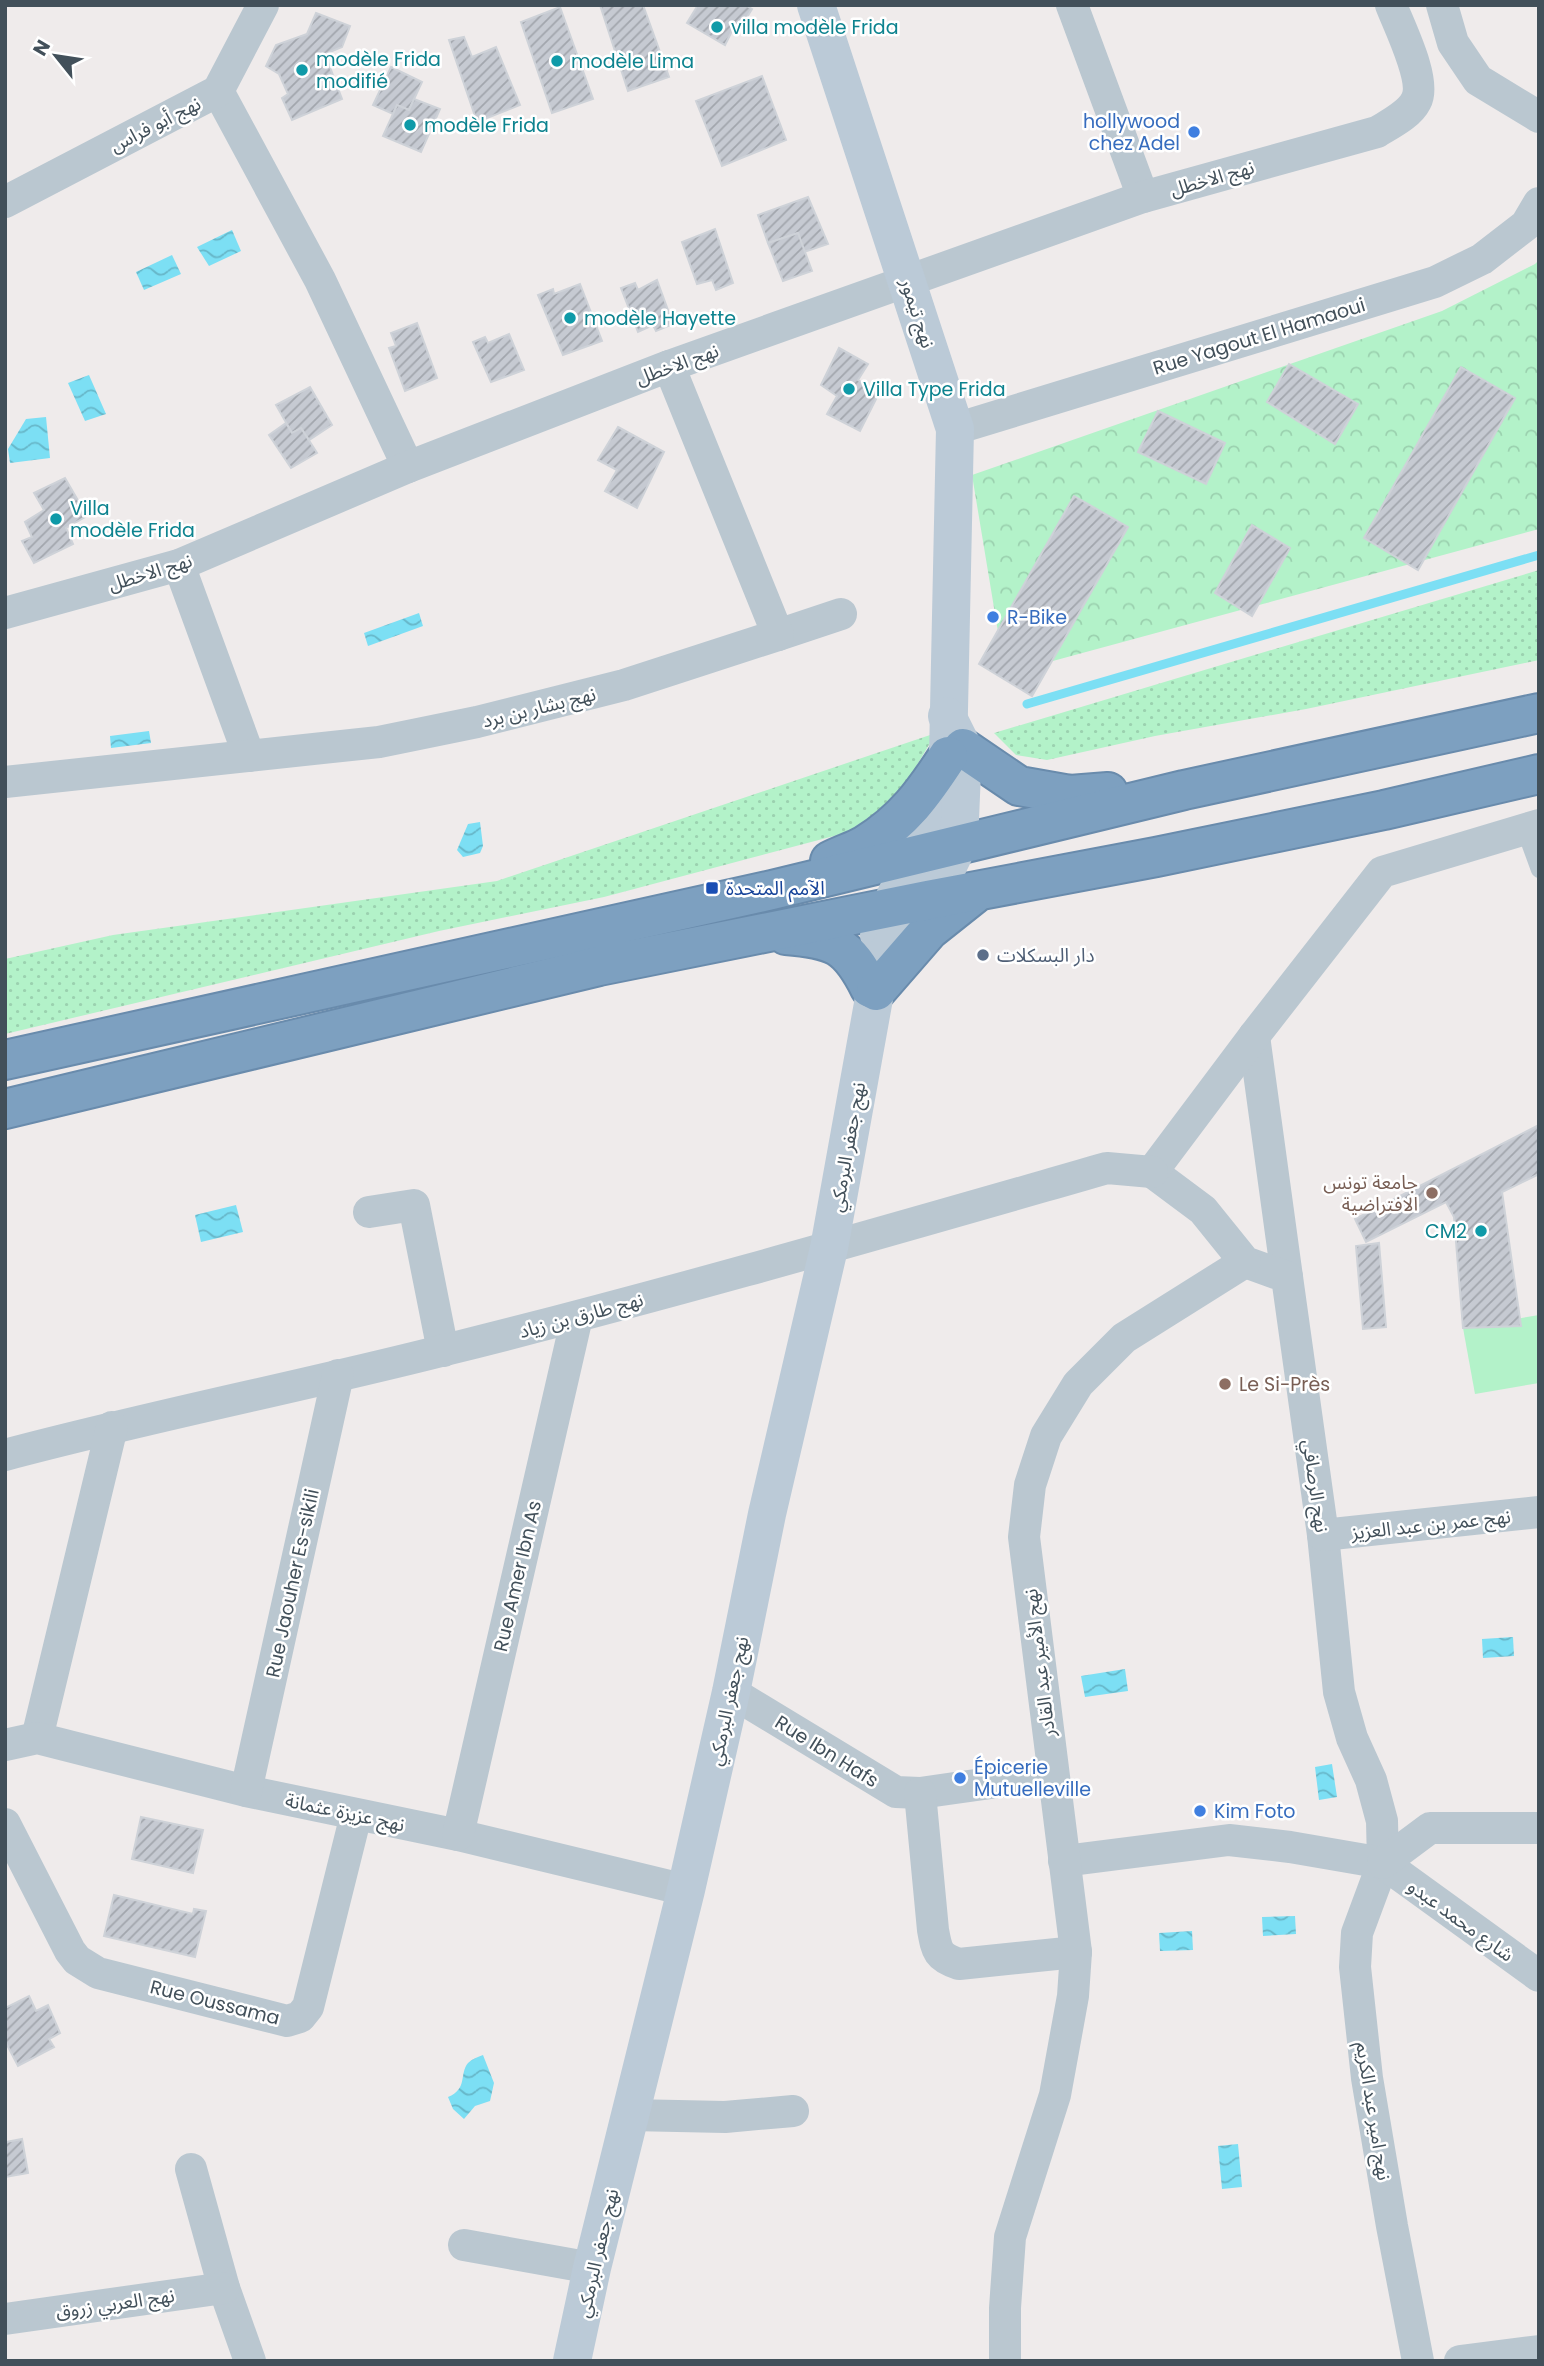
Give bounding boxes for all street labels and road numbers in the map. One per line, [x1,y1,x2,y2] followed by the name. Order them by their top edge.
[105,90,206,160] street label: نهج أبو فراس
[1167,154,1258,204] street label: نهج الاخطل
[892,274,941,352] street label: نهج تيمور
[1150,291,1369,382] street label: Rue Yagout El Hamaoui
[632,337,723,393] street label: نهج الاخطل
[105,547,196,599] street label: نهج الاخطل
[479,680,599,736] street label: نهج بشار بن برد
[823,1080,874,1214] street label: نهج جعفر البرمكي
[516,1286,646,1346] street label: نهج طارق بن زياد
[1294,1438,1335,1535] street label: نهج الرصافي
[259,1486,326,1680] street label: Rue Jaouher Es-sikili
[487,1498,548,1654] street label: Rue Amer Ibn As
[1349,1503,1512,1547] street label: نهج عمر بن عبد العزيز
[1017,1587,1063,1740] street label: نهج الأمير عبد القادر
[702,1634,757,1769] street label: نهج جعفر البرمكي
[770,1709,884,1794] street label: Rue Ibn Hafs
[283,1787,407,1839] street label: نهج عزيزة عثمانة
[1402,1873,1519,1968] street label: شارع محمد عبدو
[147,1973,283,2032] street label: Rue Oussama
[1348,2040,1398,2182] street label: نهج امير عبد الكريم
[570,2186,627,2321] street label: نهج جعفر البرمكي
[54,2282,176,2327] street label: نهج العربي زروق

